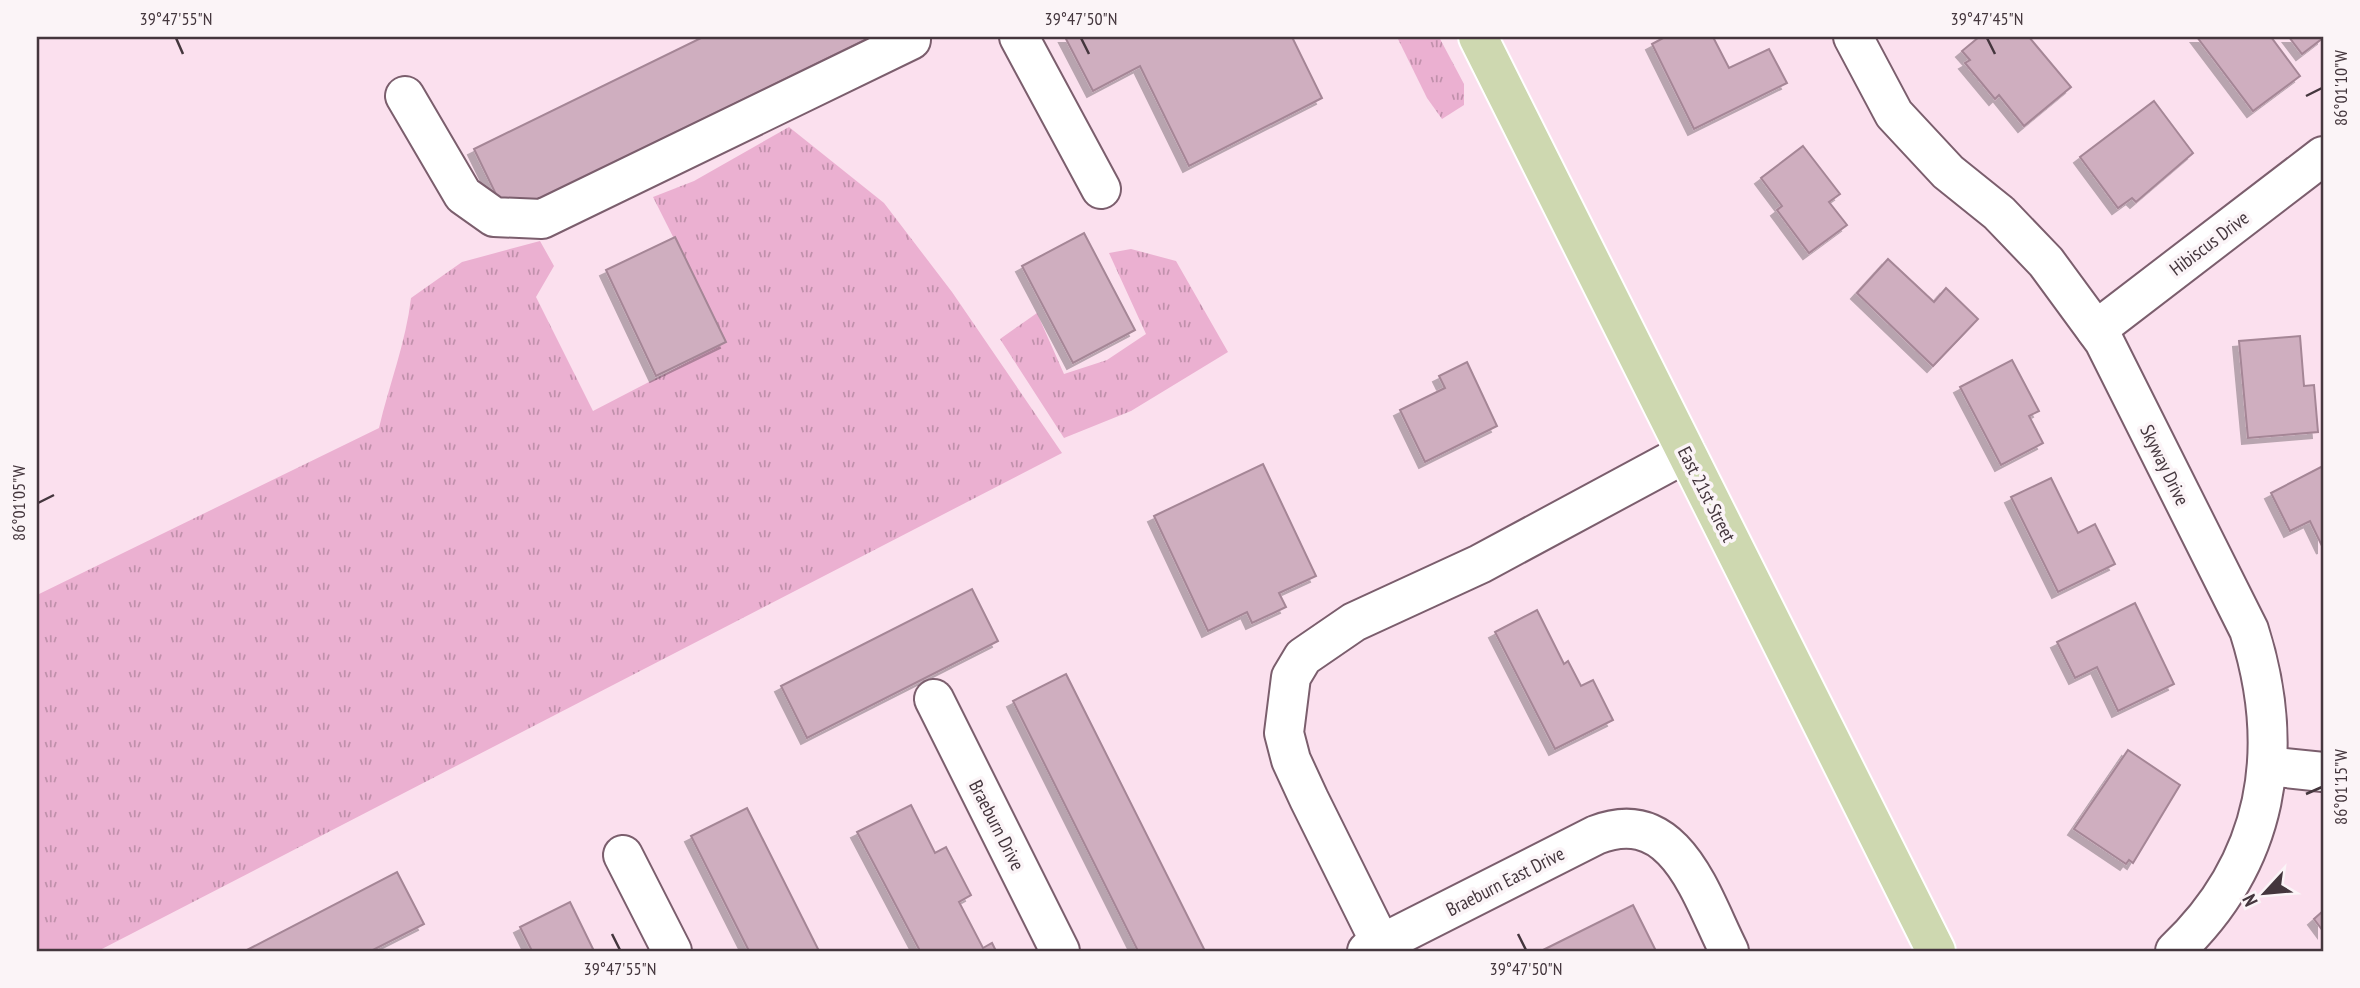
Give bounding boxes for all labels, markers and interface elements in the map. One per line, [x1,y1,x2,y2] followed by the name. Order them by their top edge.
[140,7,212,30] text: 39°47'55"N
[1045,7,1117,30] text: 39°47'50"N
[1951,7,2023,30] text: 39°47'45"N
[2329,50,2352,126] text: 86°01'10"W
[2165,205,2254,281] street label: Hibiscus Drive
[2135,421,2195,509] street label: Skyway Drive
[1673,442,1742,546] street label: East 21st Street
[7,465,30,541] text: 86°01'05"W
[2329,749,2352,825] text: 86°01'15"W
[964,776,1030,874] street label: Braeburn Drive
[1442,841,1568,921] street label: Braeburn East Drive
[2230,858,2300,928] north arrow
[2237,891,2263,910] text: N
[584,957,656,980] text: 39°47'55"N
[1490,957,1562,980] text: 39°47'50"N

